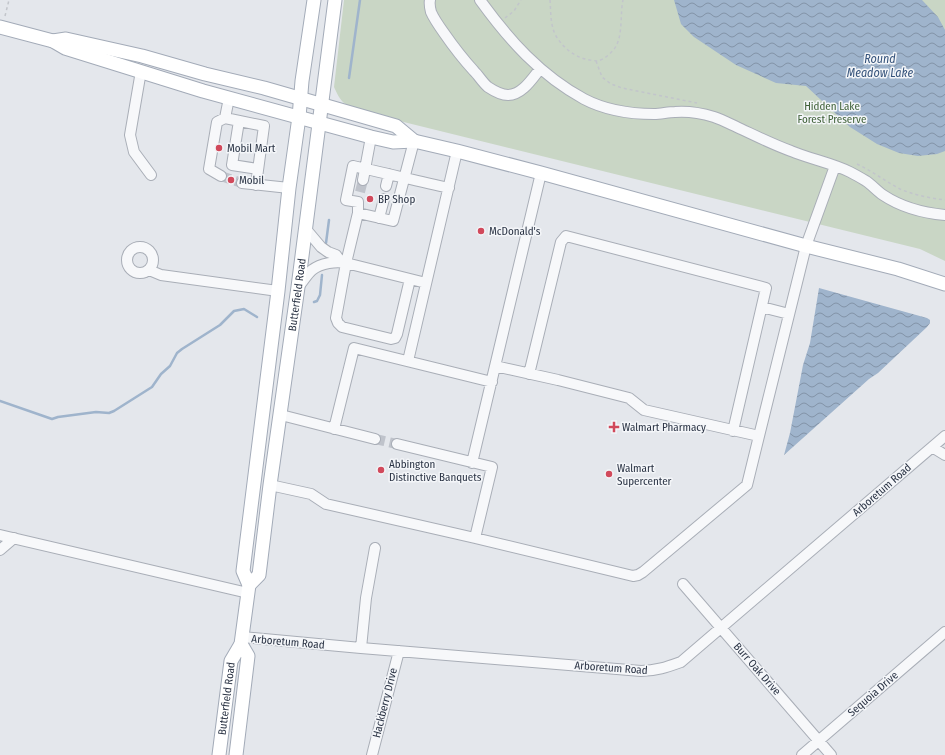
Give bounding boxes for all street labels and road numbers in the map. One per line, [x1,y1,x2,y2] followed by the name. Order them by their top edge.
[285,257,308,332] street label: Butterfield Road
[850,461,914,519] street label: Arboretum Road
[251,632,325,652] street label: Arboretum Road
[731,640,783,698] street label: Burr Oak Drive
[574,659,648,677] street label: Arboretum Road
[215,661,237,736] street label: Butterfield Road
[370,667,400,739] street label: Hackberry Drive
[845,669,901,719] street label: Sequoia Drive

